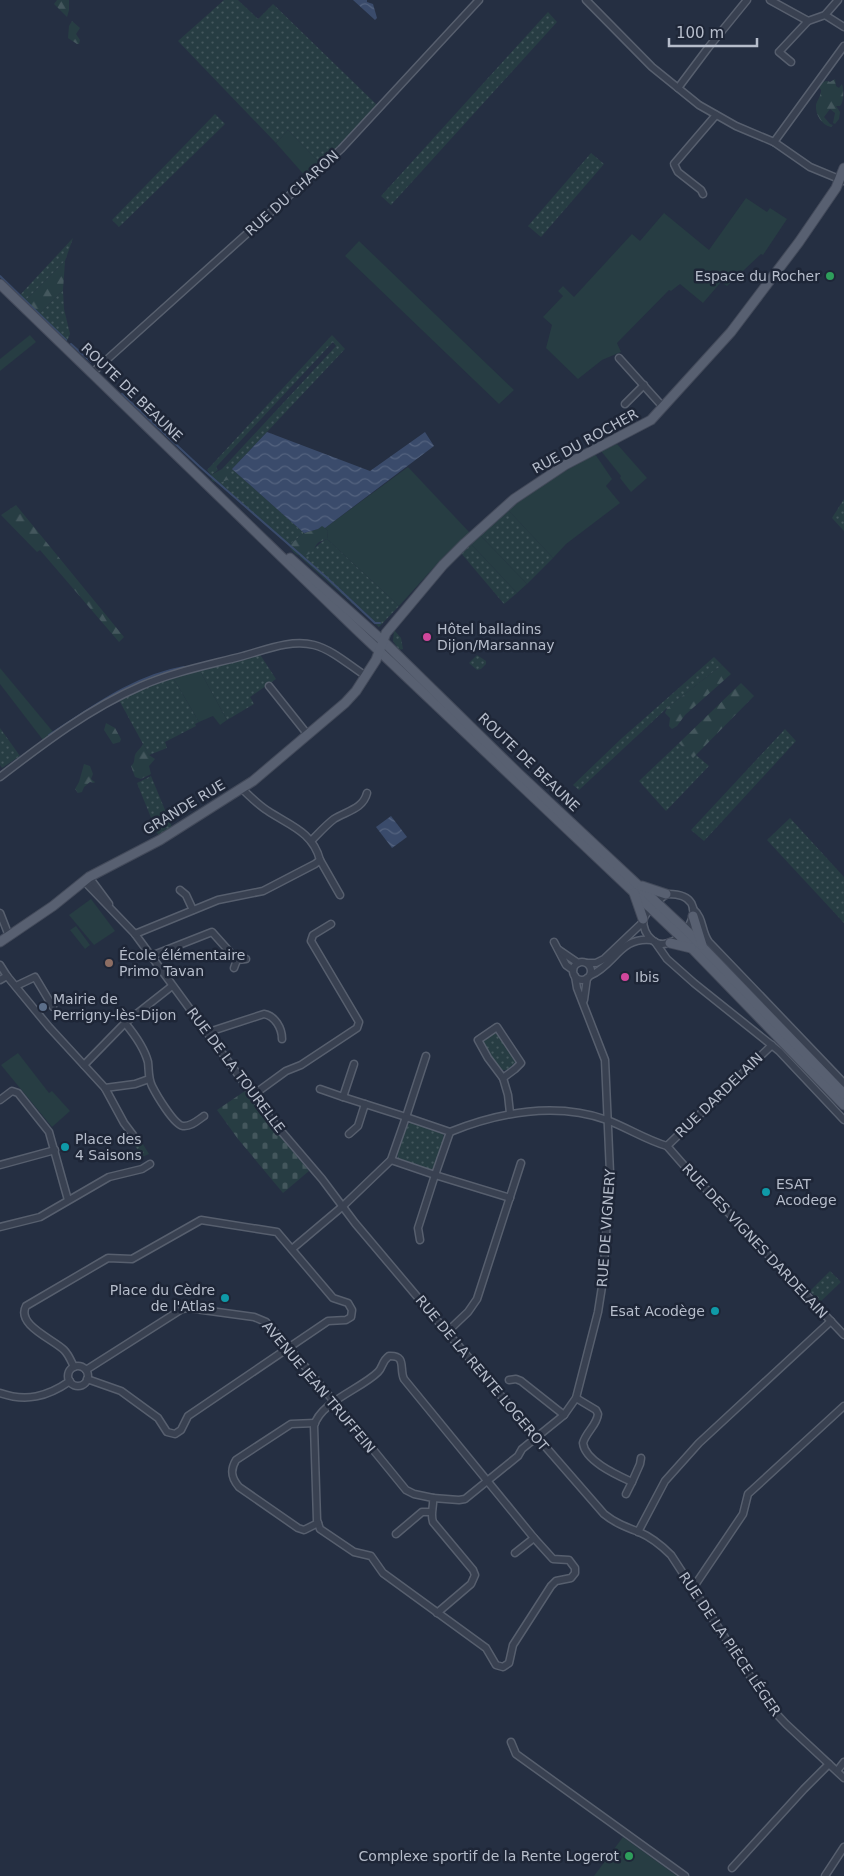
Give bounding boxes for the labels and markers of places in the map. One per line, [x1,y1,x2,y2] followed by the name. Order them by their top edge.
[695,268,820,284] place label: Espace du Rocher
[824,270,836,282] marker: Espace du Rocher
[437,621,555,653] place label: Hôtel balladins Dijon/Marsannay
[421,631,433,643] marker: Hôtel balladins Dijon/Marsannay
[119,947,245,979] place label: École élémentaire Primo Tavan
[103,957,115,969] marker: École élémentaire Primo Tavan
[635,969,659,985] place label: Ibis
[619,971,631,983] marker: Ibis
[53,991,176,1023] place label: Mairie de Perrigny-lès-Dijon
[37,1001,49,1013] marker: Mairie de Perrigny-lès-Dijon
[75,1131,142,1163] place label: Place des 4 Saisons
[59,1141,71,1153] marker: Place des 4 Saisons
[776,1176,837,1208] place label: ESAT Acodege
[760,1186,772,1198] marker: ESAT Acodege
[110,1282,215,1314] place label: Place du Cèdre de l'Atlas
[219,1292,231,1304] marker: Place du Cèdre de l'Atlas
[610,1303,705,1319] place label: Esat Acodège
[709,1305,721,1317] marker: Esat Acodège
[359,1848,620,1864] place label: Complexe sportif de la Rente Logerot
[623,1850,635,1862] marker: Complexe sportif de la Rente Logerot

